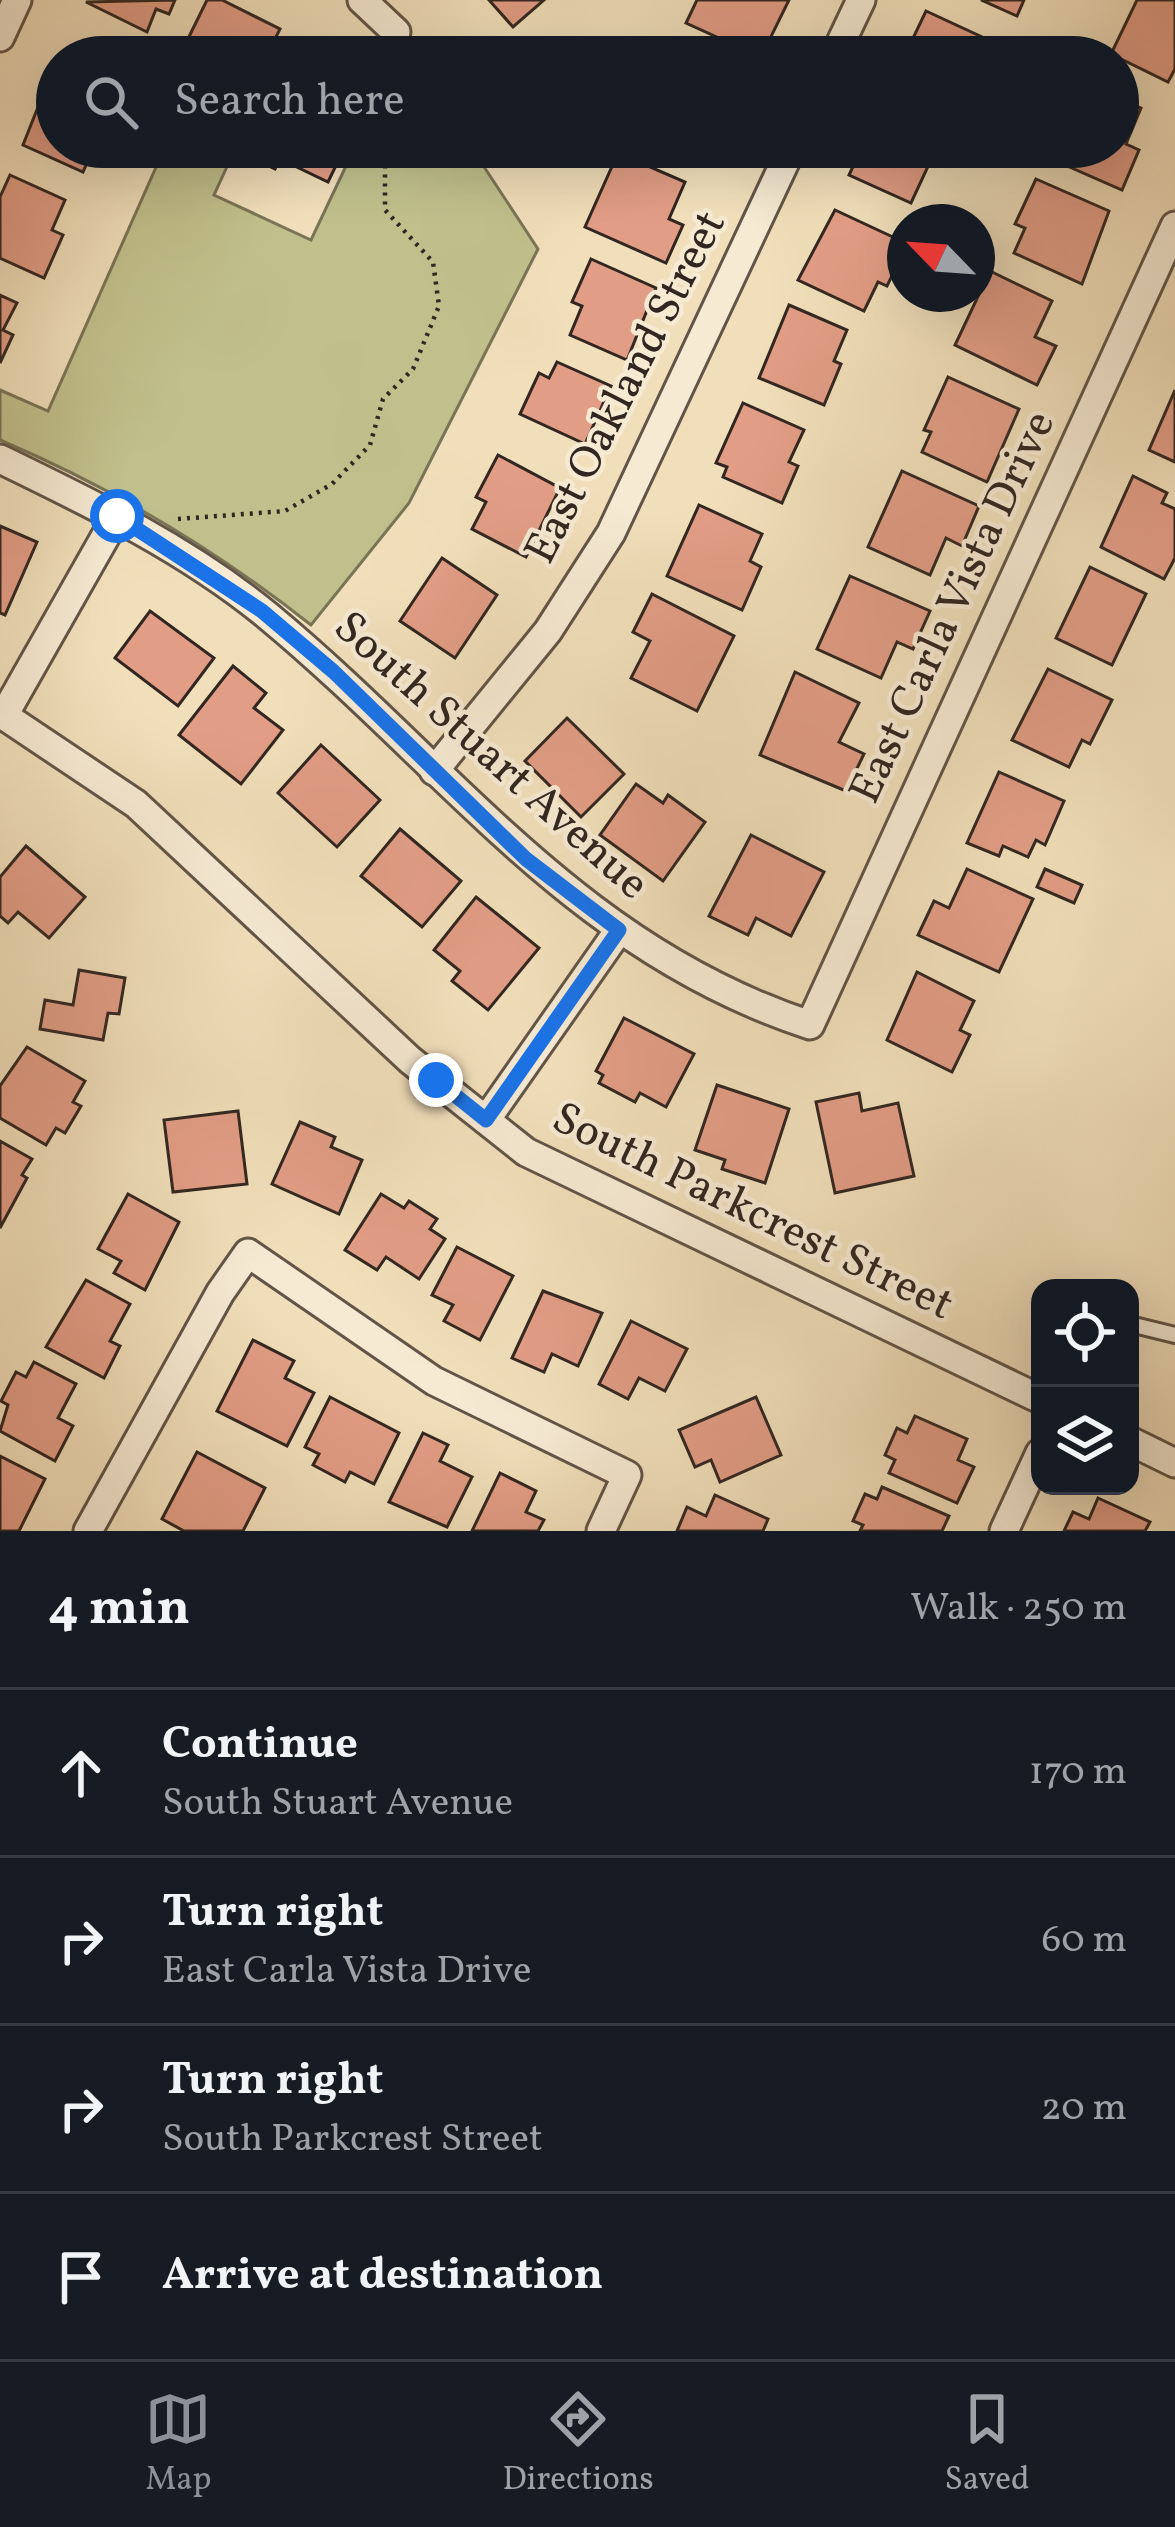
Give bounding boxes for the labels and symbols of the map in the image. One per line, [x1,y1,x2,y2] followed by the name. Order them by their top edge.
[511,201,743,575] street label: East Oakland Street
[887,204,995,312] north arrow
[835,402,1073,814] street label: East Carla Vista Drive
[90,489,144,543] route start
[318,598,662,916] street label: South Stuart Avenue
[409,1053,463,1107] route end
[541,1088,963,1338] street label: South Parkcrest Street

